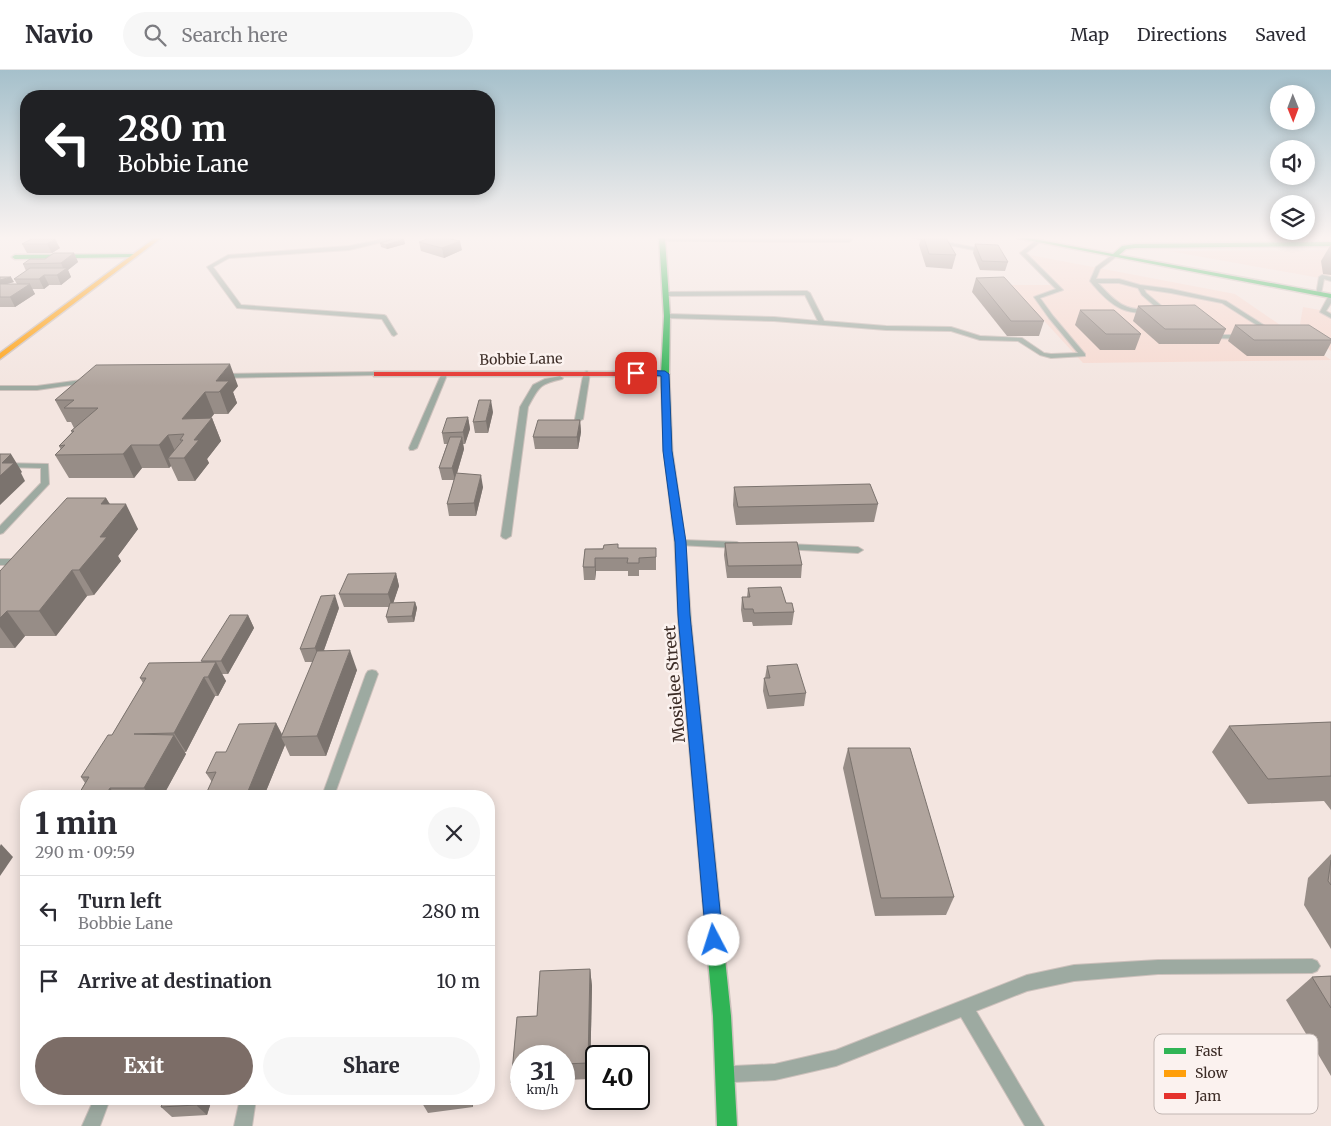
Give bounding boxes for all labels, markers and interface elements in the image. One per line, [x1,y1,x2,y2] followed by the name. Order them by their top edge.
[123,12,473,57] search box
[25,19,93,50] text: Navio
[141,21,169,49] icon: search
[181,23,288,47] text: Search here
[1071,23,1109,46] text: Map
[1137,23,1227,46] text: Directions
[1255,23,1306,46] text: Saved
[1270,85,1315,130] north arrow
[1270,85,1315,240] map controls
[118,107,226,151] text: 280 m
[35,110,100,175] icon: left
[1270,140,1315,185] button: sound
[118,150,248,178] text: Bobbie Lane
[1270,195,1315,240] button: layers
[479,349,563,369] street label: Bobbie Lane
[615,352,657,394] pin
[622,359,650,387] icon: arrive
[659,624,689,743] street label: Mosielee Street
[35,804,117,842] text: 1 min
[428,807,480,859] button: close
[35,842,135,862] text: 290 m · 09:59
[78,889,162,913] text: Turn left
[35,897,63,925] icon: left
[422,899,480,923] text: 280 m
[78,913,173,933] text: Bobbie Lane
[687,913,739,965] position arrow
[35,967,63,995] icon: arrive
[78,969,272,993] text: Arrive at destination
[437,969,480,993] text: 10 m
[1154,1034,1318,1114] legend
[35,1037,253,1095] button: Exit
[263,1037,480,1095] button: Share
[1195,1042,1223,1060] text: Fast
[585,1045,650,1110] speed limit sign: 40
[530,1055,555,1087] text: 31
[1195,1064,1228,1082] text: Slow
[527,1082,558,1097] text: km/h
[1194,1087,1221,1105] text: Jam

